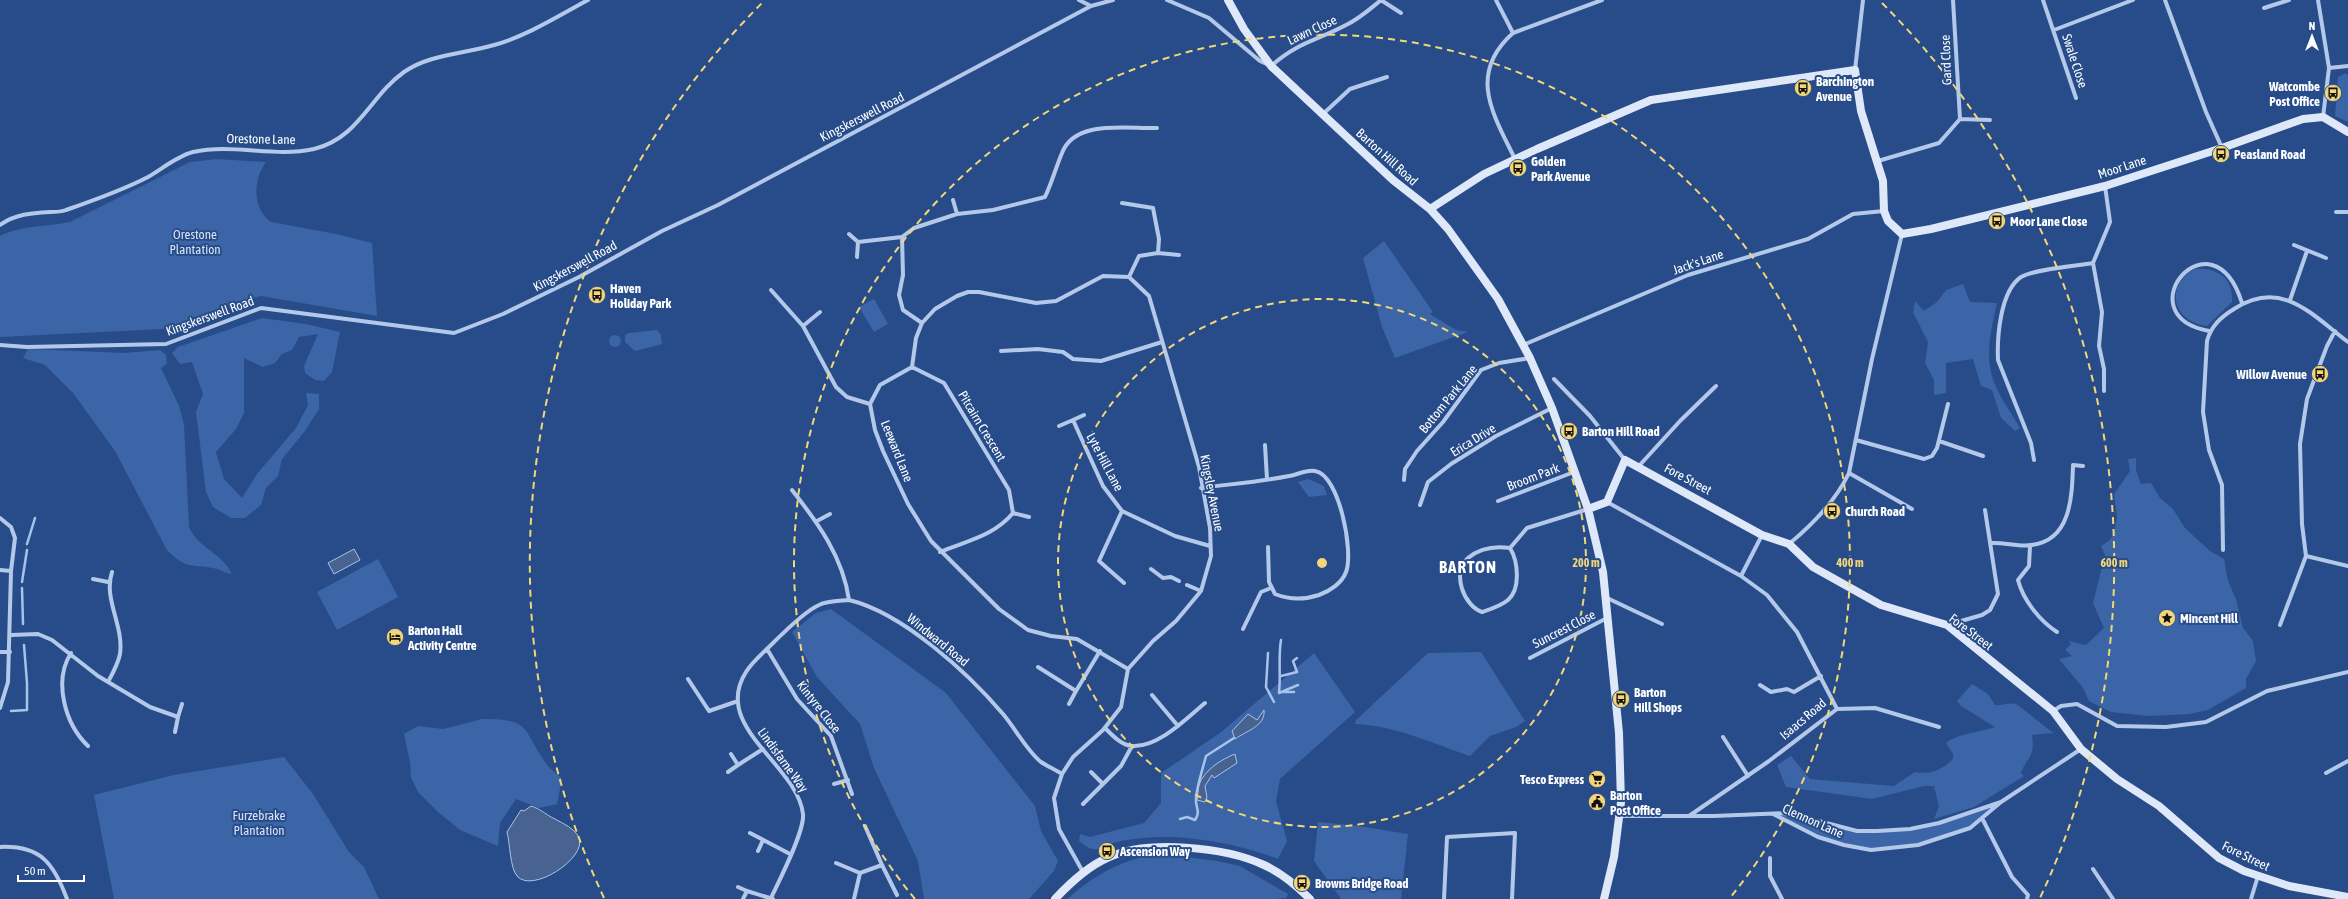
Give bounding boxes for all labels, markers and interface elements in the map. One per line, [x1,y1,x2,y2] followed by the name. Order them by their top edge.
[1285,12,1339,48] street label: Lawn Close
[2292,16,2332,56] north arrow
[2309,20,2315,32] text: N
[2059,32,2091,90] street label: Swale Close
[1938,34,1954,85] street label: Gard Close
[1815,74,1874,104] place label: Barchington Avenue
[1793,78,1813,98] bus stop icon: Barchington Avenue
[2268,79,2320,109] place label: Watcombe Post Office
[2323,83,2343,103] bus stop icon: Watcombe Post Office
[817,89,907,145] street label: Kingskerswell Road
[1353,125,1421,189] street label: Barton Hill Road
[226,131,296,147] street label: Orestone Lane
[2211,144,2231,164] bus stop icon: Peasland Road
[2234,147,2305,162] place label: Peasland Road
[2096,152,2148,182] street label: Moor Lane
[1531,154,1591,184] place label: Golden Park Avenue
[1508,158,1528,178] bus stop icon: Golden Park Avenue
[1987,211,2007,231] bus stop icon: Moor Lane Close
[2010,214,2087,229] place label: Moor Lane Close
[169,227,221,257] park label: Orestone Plantation
[531,238,619,294] street label: Kingskerswell Road
[1671,246,1725,278] street label: Jack's Lane
[610,281,671,311] place label: Haven Holiday Park
[587,285,607,305] bus stop icon: Haven Holiday Park
[164,293,256,339] street label: Kingskerswell Road
[1416,362,1480,436] street label: Bottom Park Lane
[2310,364,2330,384] bus stop icon: Willow Avenue
[2235,367,2307,382] place label: Willow Avenue
[955,388,1009,464] street label: Pitcairn Crescent
[878,418,916,484] street label: Leeward Lane
[1448,420,1498,460] street label: Erica Drive
[1559,421,1579,441] bus stop icon: Barton Hill Road
[1582,424,1660,439] place label: Barton Hill Road
[1083,430,1127,494] street label: Lyte Hill Lane
[1197,453,1227,533] street label: Kingsley Avenue
[1505,460,1562,494] street label: Broom Park
[1662,460,1714,498] street label: Fore Street
[1822,501,1842,521] bus stop icon: Church Road
[1845,504,1905,519] place label: Church Road
[1315,556,1329,570] centre of rings
[1572,556,1600,570] text: 200 m
[1835,556,1864,570] text: 400 m
[2100,556,2128,570] text: 600 m
[1439,557,1497,577] district label: BARTON
[1530,607,1598,651] street label: Suncrest Close
[2157,608,2177,628] place icon: Mincent Hill
[904,611,972,669] street label: Windward Road
[1946,611,1996,654] street label: Fore Street
[2180,611,2239,626] place label: Mincent Hill
[407,623,477,653] place label: Barton Hall Activity Centre
[385,627,405,647] hotel icon: Barton Hall Activity Centre
[794,678,844,736] street label: Kintyre Close
[1634,685,1682,715] place label: Barton Hill Shops
[1611,689,1631,709] bus stop icon: Barton Hill Shops
[1777,695,1829,743] street label: Isaacs Road
[755,725,812,796] street label: Lindisfarne Way
[1587,769,1607,789] supermarket icon: Tesco Express
[1520,772,1584,787] place label: Tesco Express
[1610,788,1661,818] place label: Barton Post Office
[1587,792,1607,812] public building icon: Barton Post Office
[1780,801,1846,841] street label: Clennon Lane
[233,808,286,838] park label: Furzebrake Plantation
[2220,838,2272,874] street label: Fore Street
[1097,841,1117,861] bus stop icon: Ascension Way
[1119,844,1191,859] place label: Ascension Way
[18,857,84,883] scale bar
[24,864,46,878] text: 50 m
[1292,873,1312,893] bus stop icon: Browns Bridge Road
[1315,876,1408,891] place label: Browns Bridge Road

